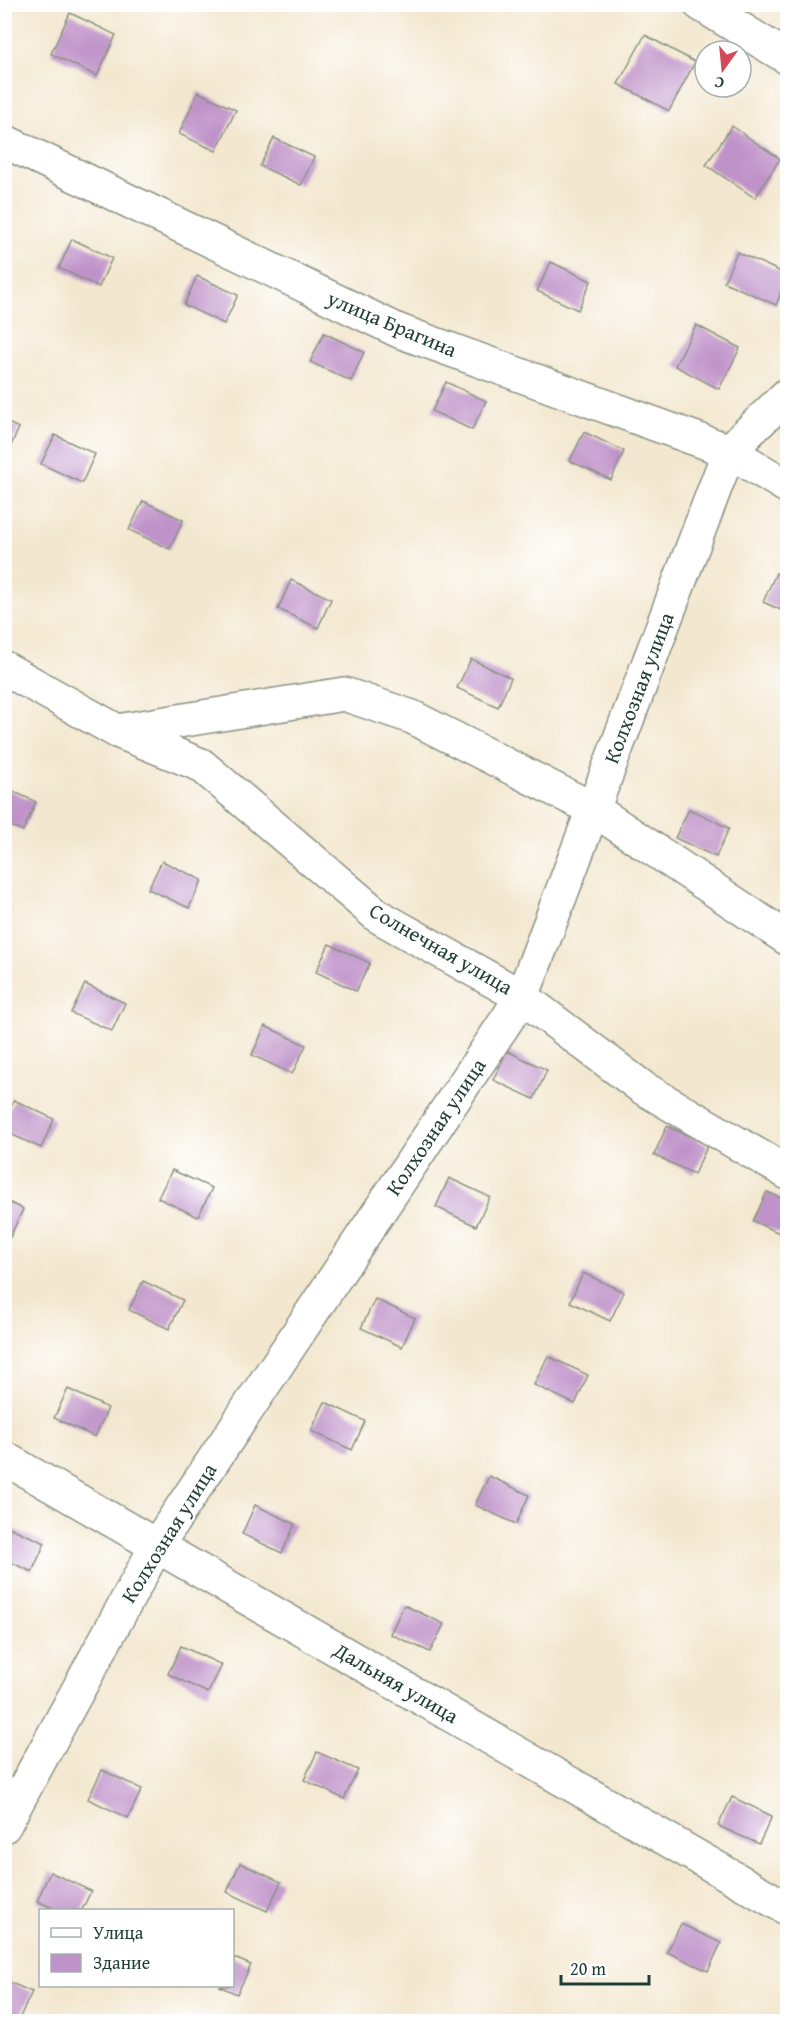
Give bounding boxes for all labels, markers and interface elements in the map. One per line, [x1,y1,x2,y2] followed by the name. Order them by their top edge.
[693,39,753,99] north arrow
[712,71,727,96] text: С
[322,282,462,365] street label: улица Брагина
[595,608,682,768] street label: Колхозная улица
[364,895,519,1002] street label: Солнечная улица
[378,1052,493,1202] street label: Колхозная улица
[113,1457,224,1609] street label: Колхозная улица
[327,1634,464,1731] street label: Дальняя улица
[39,1909,234,1987] legend
[93,1919,144,1946] text: Улица
[561,1948,650,1986] scale bar
[93,1949,150,1976] text: Здание
[570,1955,606,1982] text: 20 m

